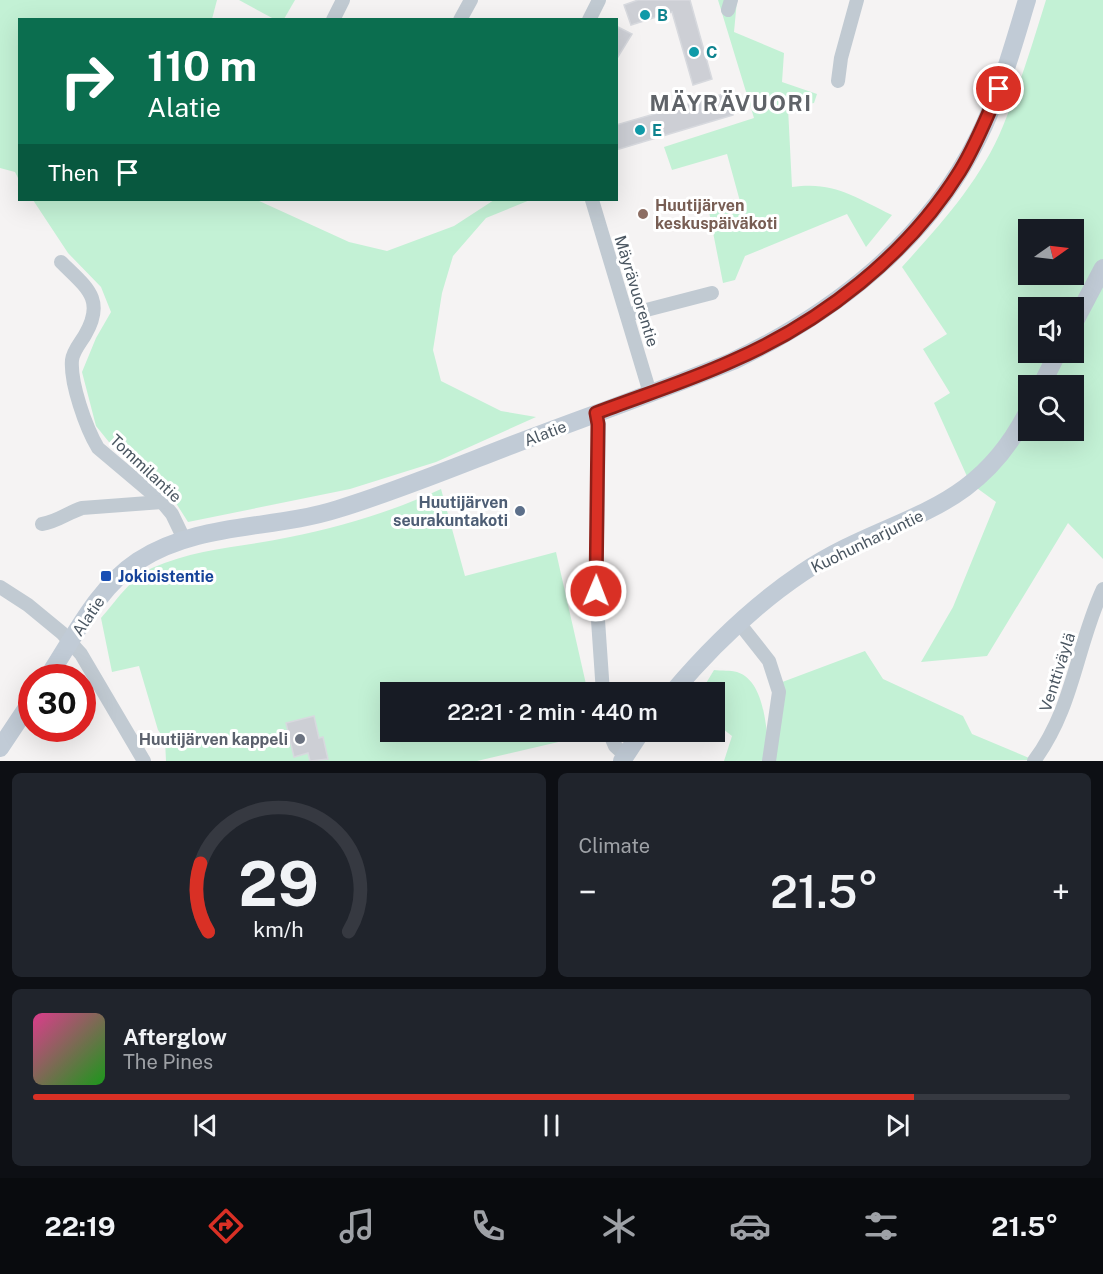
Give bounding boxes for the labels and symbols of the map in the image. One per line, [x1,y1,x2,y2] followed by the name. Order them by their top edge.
[657,6,668,25] place label: B
[638,8,652,22] marker: B
[706,43,718,62] place label: C
[687,45,701,59] marker: C
[973,63,1024,114] pin
[649,90,813,116] district label: MÄYRÄVUORI
[652,121,662,140] place label: E
[633,123,647,137] marker: E
[655,196,777,233] place label: Huutijärven keskuspäiväkoti
[636,207,650,221] marker: Huutijärven keskuspäiväkoti
[1018,219,1084,285] north arrow
[611,233,662,349] street label: Mäyrävuorentie
[521,417,569,450] street label: Alatie
[106,430,185,506] street label: Tommilantie
[393,493,508,530] place label: Huutijärven seurakuntakoti
[513,504,527,518] marker: Huutijärven seurakuntakoti
[808,506,927,577] street label: Kuohunharjuntie
[564,559,628,623] position arrow
[118,567,214,586] place label: Jokioistentie
[99,569,113,583] marker: Jokioistentie
[68,593,109,640] street label: Alatie
[1036,630,1079,714] street label: Venttiväylä
[18,664,96,742] speed limit sign: 30
[139,730,288,749] place label: Huutijärven kappeli
[293,732,307,746] marker: Huutijärven kappeli

